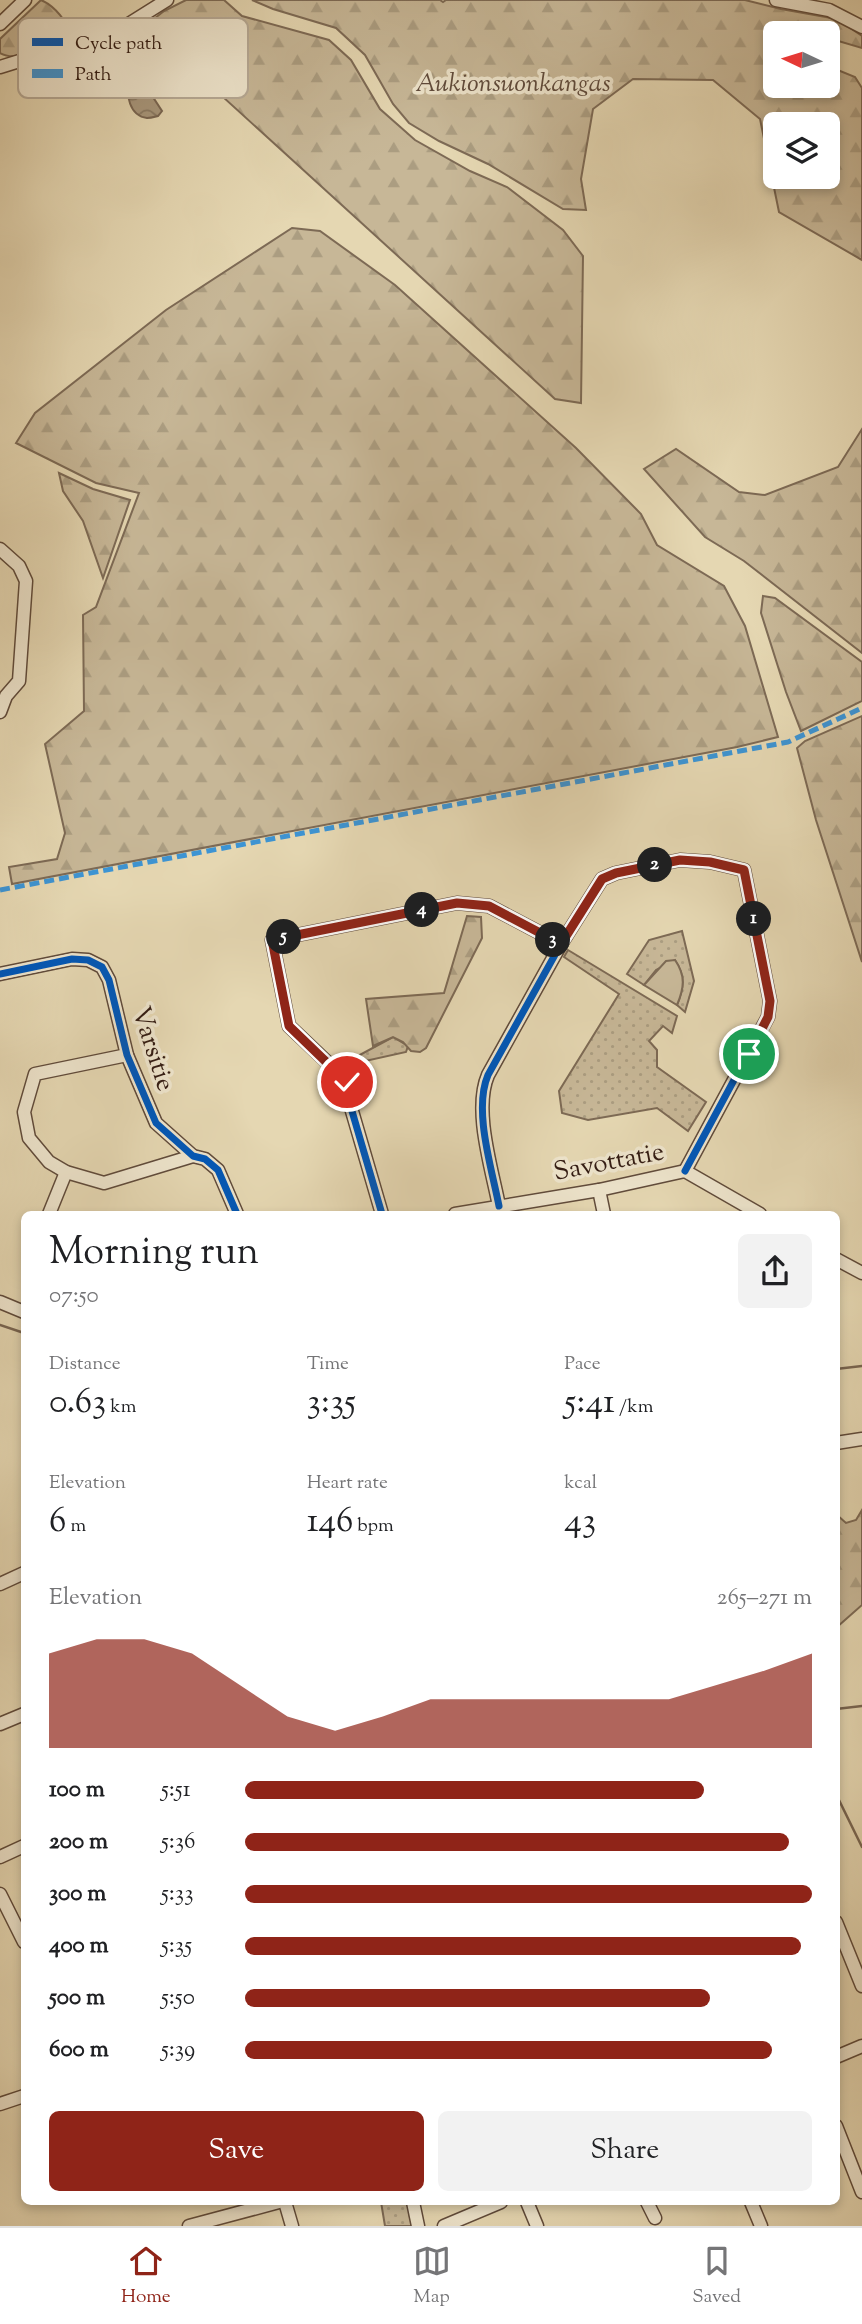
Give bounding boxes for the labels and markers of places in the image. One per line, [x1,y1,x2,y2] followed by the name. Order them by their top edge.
[638,848,672,882] pin: 2
[404,892,440,928] pin: 4
[736,902,772,936] pin: 1
[266,920,302,954] pin: 5
[536,922,570,958] pin: 3
[719,1024,779,1084] pin
[317,1052,377,1112] pin

